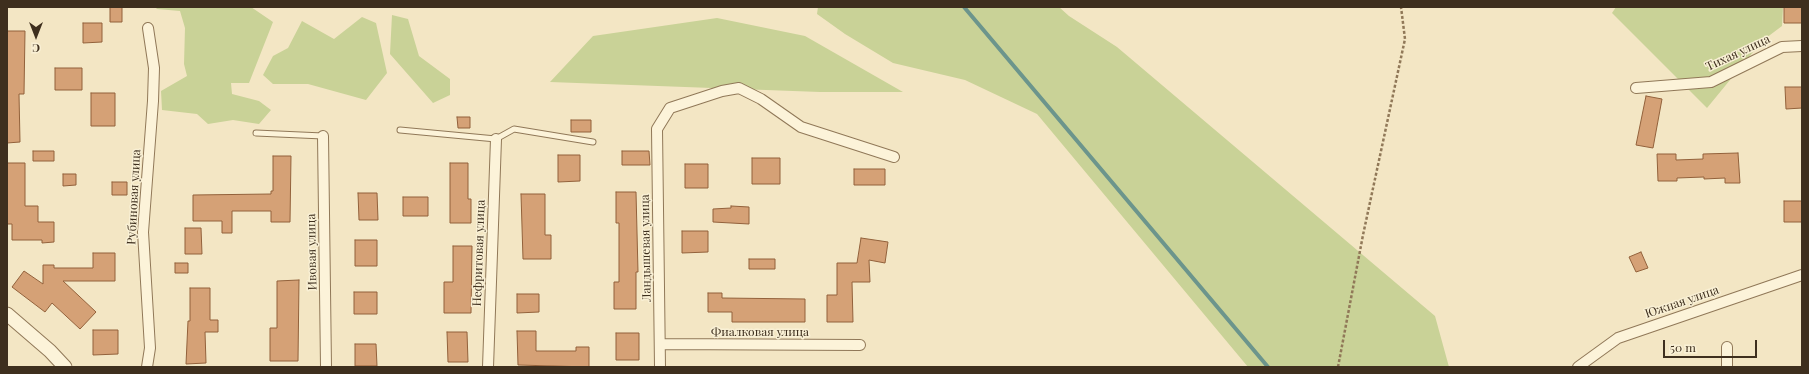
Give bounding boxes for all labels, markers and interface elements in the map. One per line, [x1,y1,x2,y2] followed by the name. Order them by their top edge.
[16,16,56,56] north arrow
[1704,32,1772,74] street label: Тихая улица
[32,41,40,56] text: С
[124,149,144,245] street label: Рубиновая улица
[638,194,654,302] street label: Ландышевая улица
[470,199,488,307] street label: Нефритовая улица
[304,213,320,291] street label: Ивовая улица
[1643,283,1721,321] street label: Южная улица
[711,325,809,339] street label: Фиалковая улица
[1665,332,1759,358] scale bar
[1670,339,1696,355] text: 50 m

